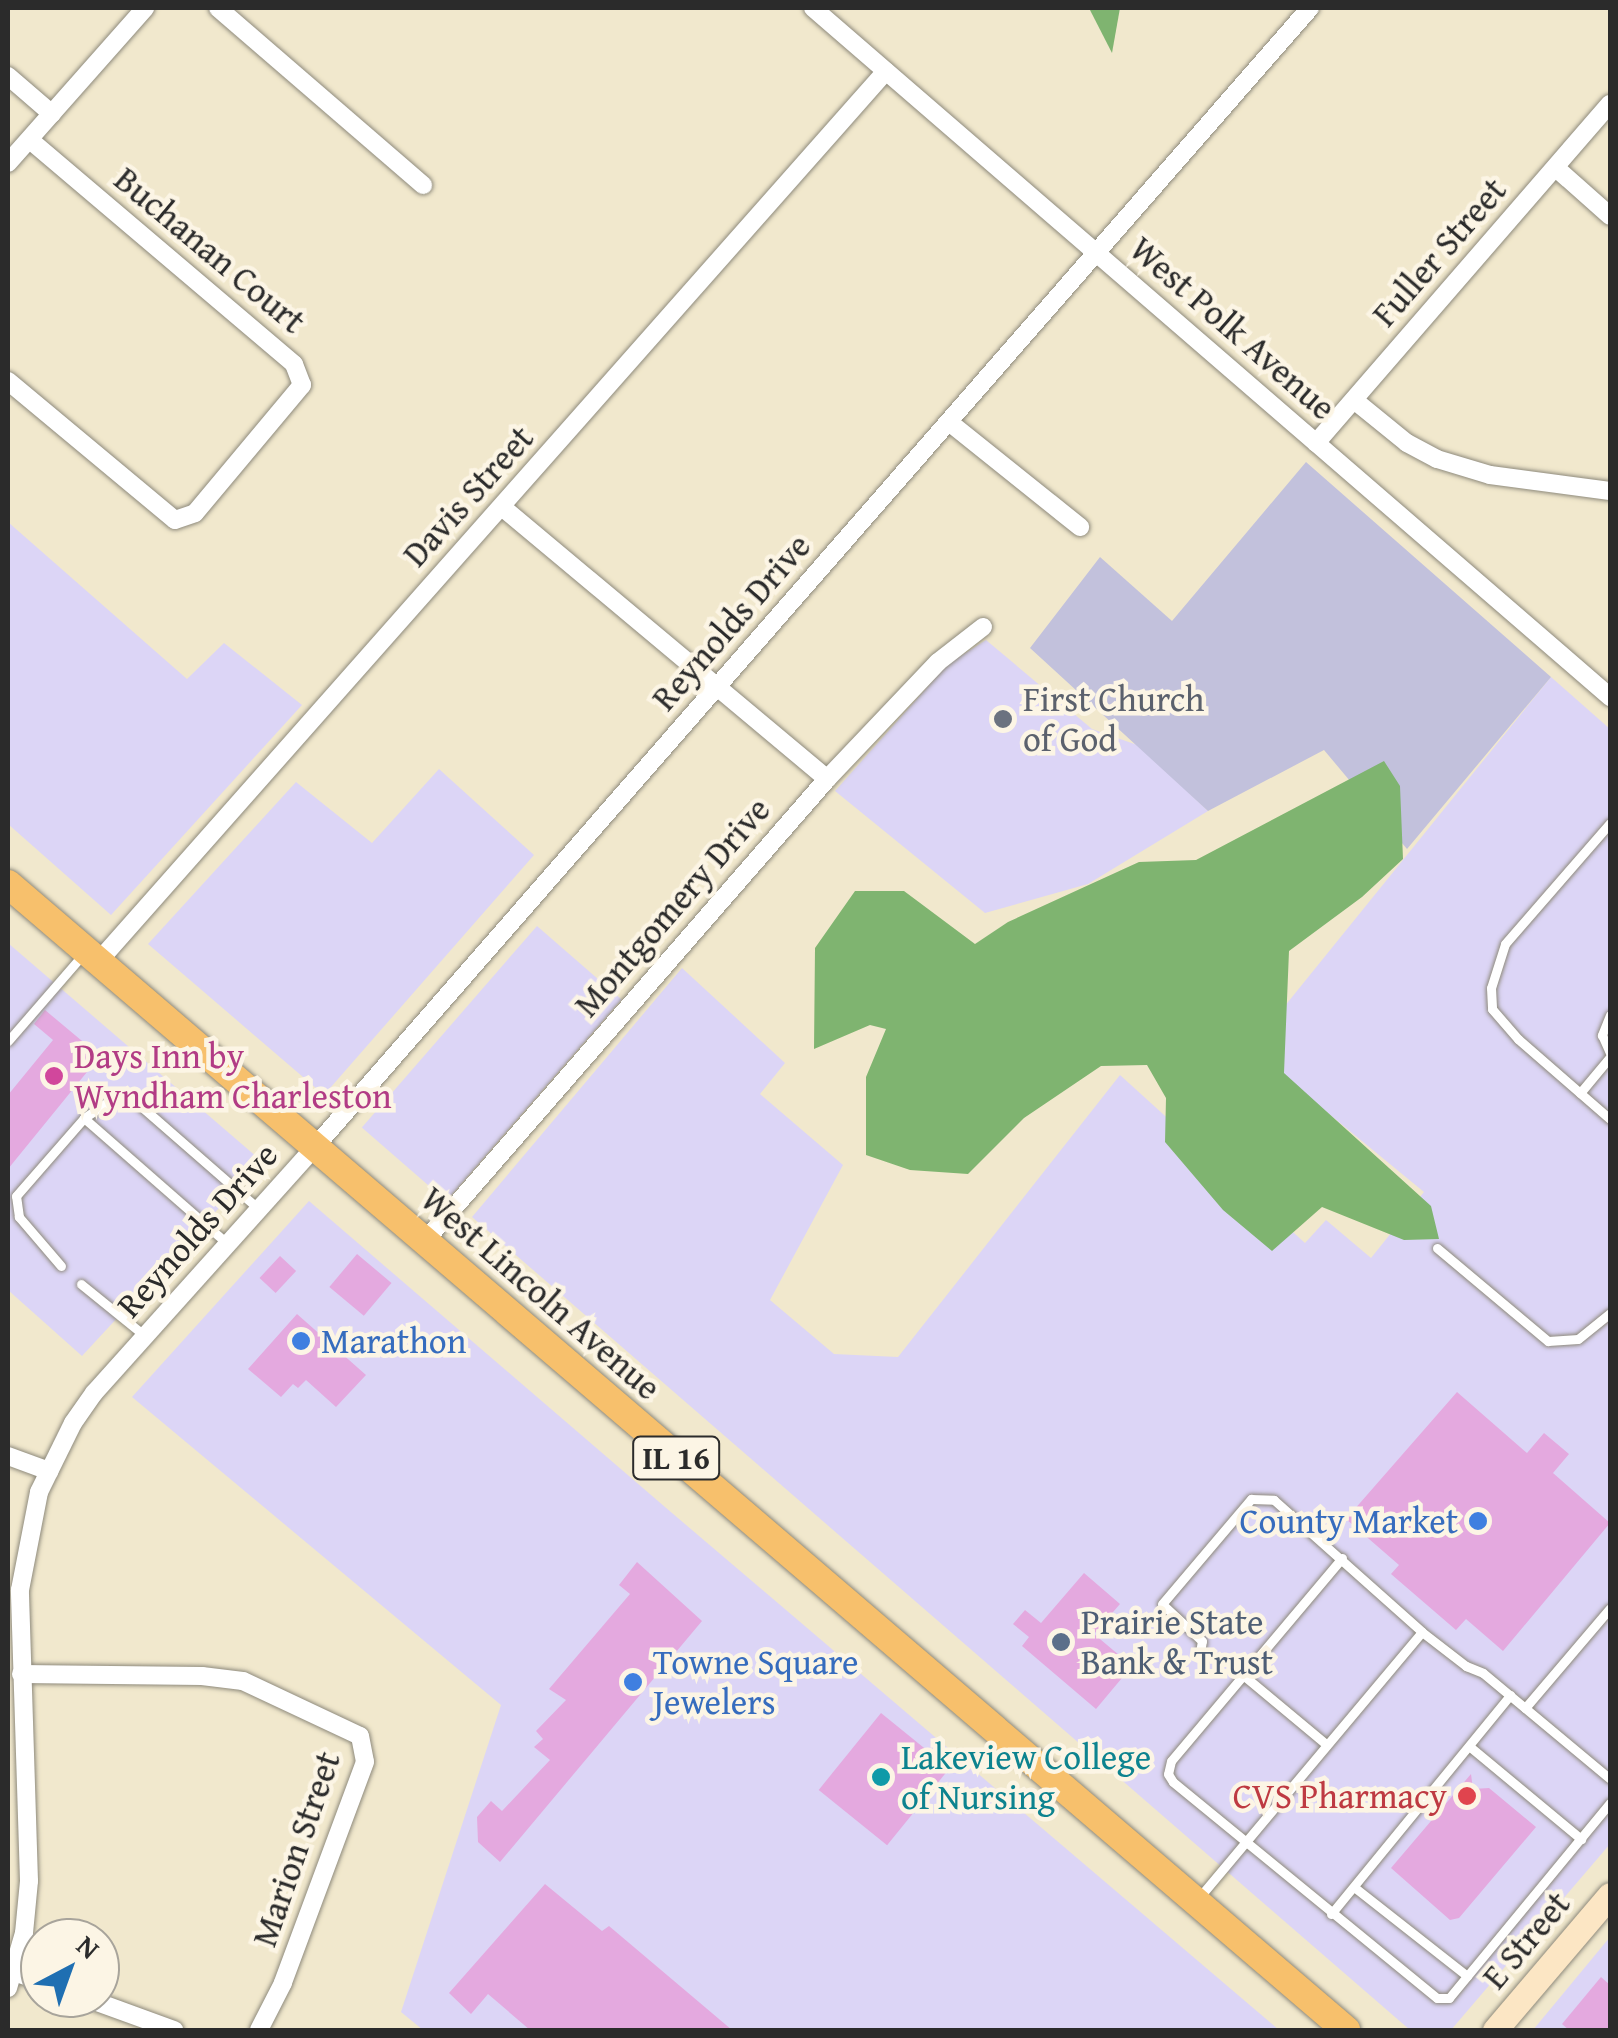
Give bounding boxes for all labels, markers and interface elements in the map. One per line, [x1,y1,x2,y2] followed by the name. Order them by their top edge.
[106,158,314,342] street label: Buchanan Court
[1363,169,1515,335] street label: Fuller Street
[1122,227,1344,429] street label: West Polk Avenue
[394,417,542,575] street label: Davis Street
[643,525,819,719] street label: Reynolds Drive
[1023,678,1204,760] place label: First Church of God
[992,708,1014,730] marker: First Church of God
[565,789,779,1025] street label: Montgomery Drive
[74,1035,392,1117] place label: Days Inn by Wyndham Charleston
[43,1065,65,1087] marker: Days Inn by Wyndham Charleston
[108,1134,286,1326] street label: Reynolds Drive
[413,1178,669,1408] street label: West Lincoln Avenue
[321,1320,466,1362] place label: Marathon
[290,1330,312,1352] marker: Marathon
[631,1431,721,1485] road number: IL 16
[1240,1500,1458,1542] place label: County Market
[1467,1510,1489,1532] marker: County Market
[1081,1601,1273,1683] place label: Prairie State Bank & Trust
[1050,1631,1072,1653] marker: Prairie State Bank & Trust
[653,1641,859,1723] place label: Towne Square Jewelers
[622,1671,644,1693] marker: Towne Square Jewelers
[901,1736,1151,1818] place label: Lakeview College of Nursing
[243,1746,349,1952] street label: Marion Street
[870,1766,892,1788] marker: Lakeview College of Nursing
[1233,1775,1447,1817] place label: CVS Pharmacy
[1456,1785,1478,1807] marker: CVS Pharmacy
[1473,1883,1579,1997] street label: E Street
[20,1918,120,2018] north arrow
[68,1925,109,1968] text: N

